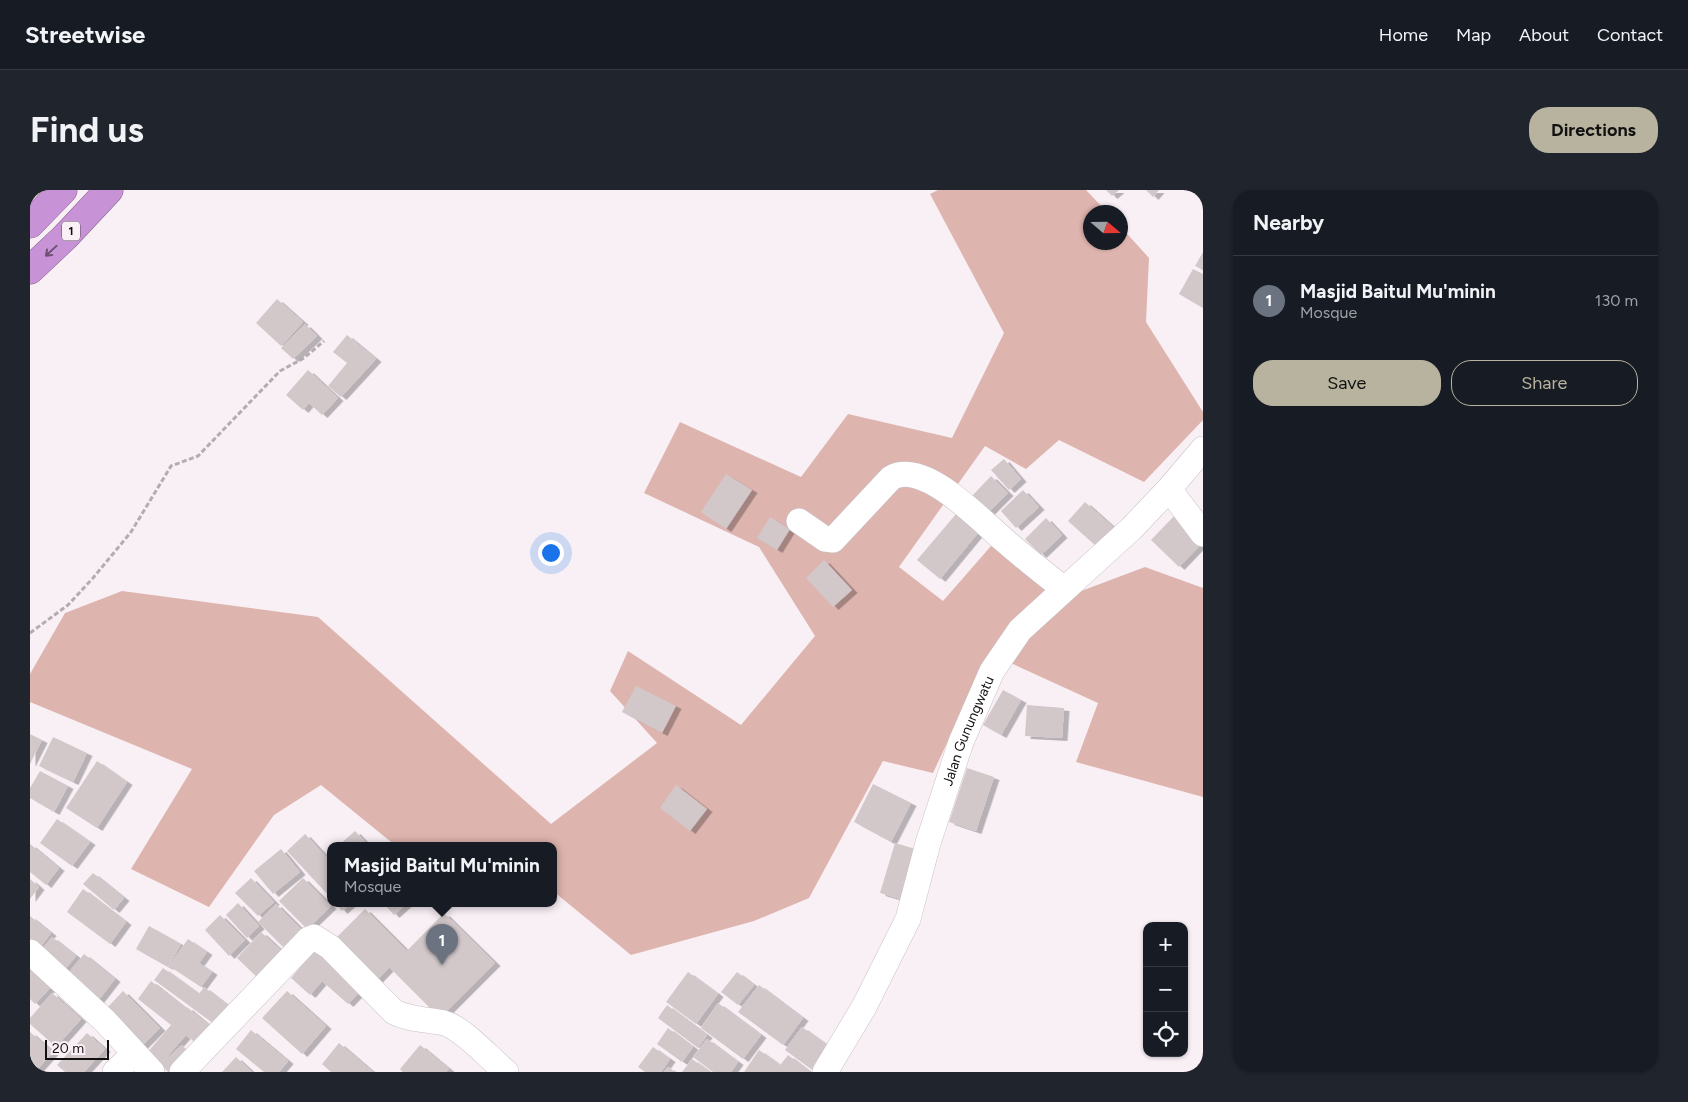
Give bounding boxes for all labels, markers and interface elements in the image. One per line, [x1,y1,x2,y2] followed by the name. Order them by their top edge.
[25,20,145,49] text: Streetwise
[1379,24,1428,46] text: Home
[1456,24,1491,46] text: Map
[1519,24,1569,46] text: About
[1597,24,1663,46] text: Contact
[1529,107,1658,153] button: Directions
[30,109,144,151] text: Find us
[1083,205,1128,250] north arrow
[1253,210,1324,235] text: Nearby
[62,221,80,240] road number: 1
[45,245,58,257] one-way arrow
[1300,280,1496,303] text: Masjid Baitul Mu'minin
[1266,291,1272,310] text: 1
[1595,291,1638,310] text: 130 m
[1300,303,1357,322] text: Mosque
[1253,360,1441,406] button: Save
[1451,360,1638,406] button: Share
[538,540,564,566] your location
[939,673,998,788] street label: Jalan Gunungwatu
[327,842,557,907] popup
[344,854,540,877] text: Masjid Baitul Mu'minin
[344,877,401,896] text: Mosque
[1143,922,1188,1057] map controls
[1143,922,1188,967] button: +
[426,924,458,965] pin: 1
[1143,967,1188,1012] button: −
[1143,1012,1188,1057] button: locate
[45,1037,109,1060] scale bar
[52,1040,84,1057] text: 20 m

